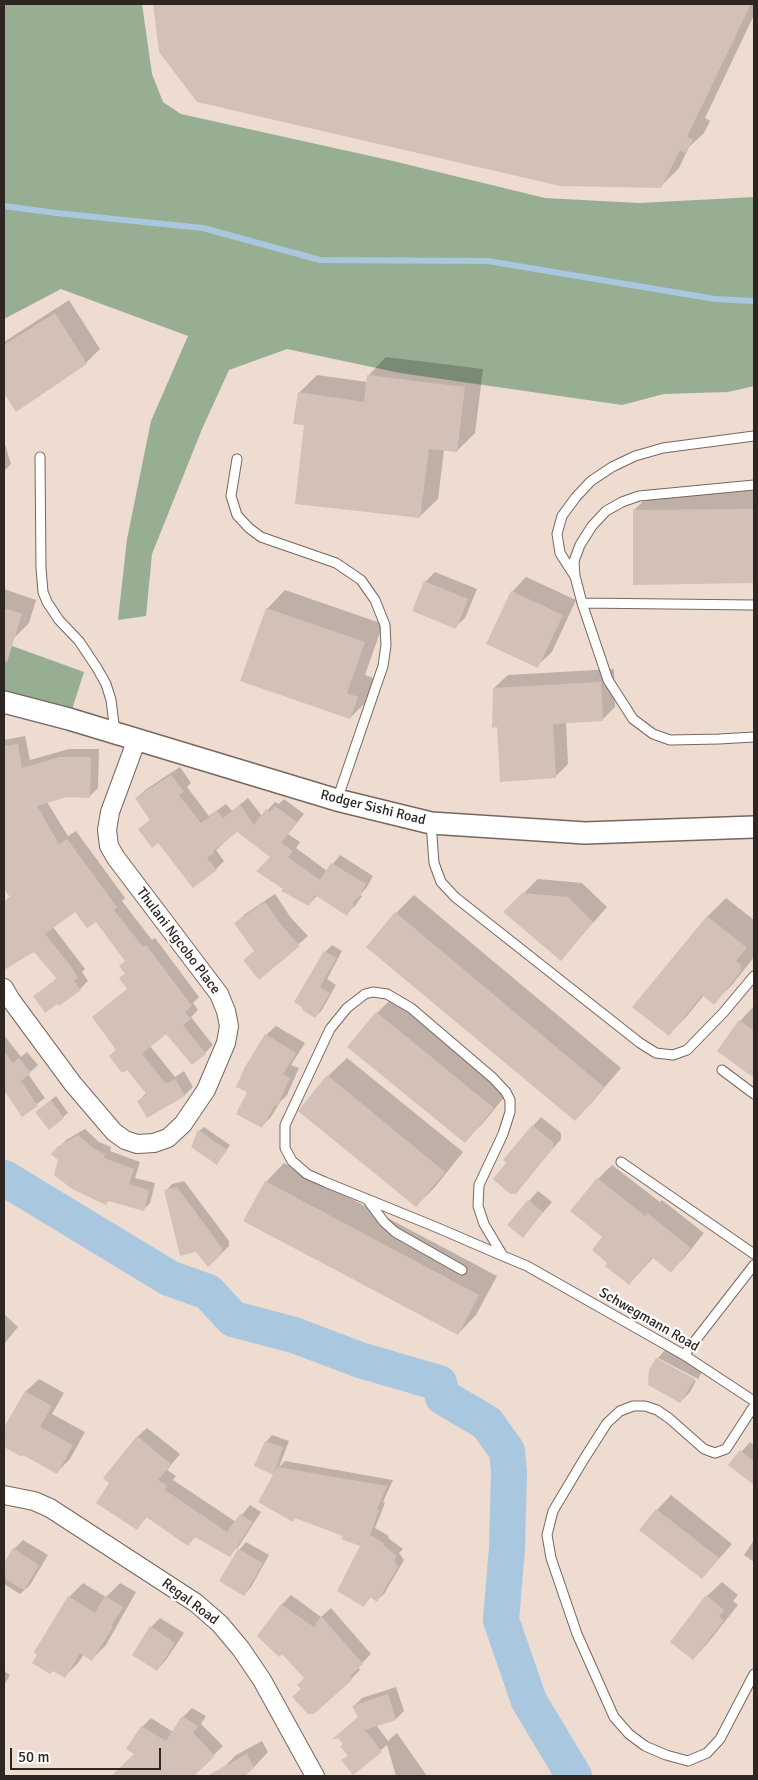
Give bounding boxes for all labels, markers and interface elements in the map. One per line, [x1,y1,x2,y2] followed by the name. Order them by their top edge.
[319,787,427,829] street label: Rodger Sishi Road
[132,884,224,998] street label: Thulani Ngcobo Place
[596,1285,702,1355] street label: Schwegmann Road
[158,1575,222,1629] street label: Regal Road
[12,1738,164,1770] scale bar
[18,1748,49,1766] text: 50 m

